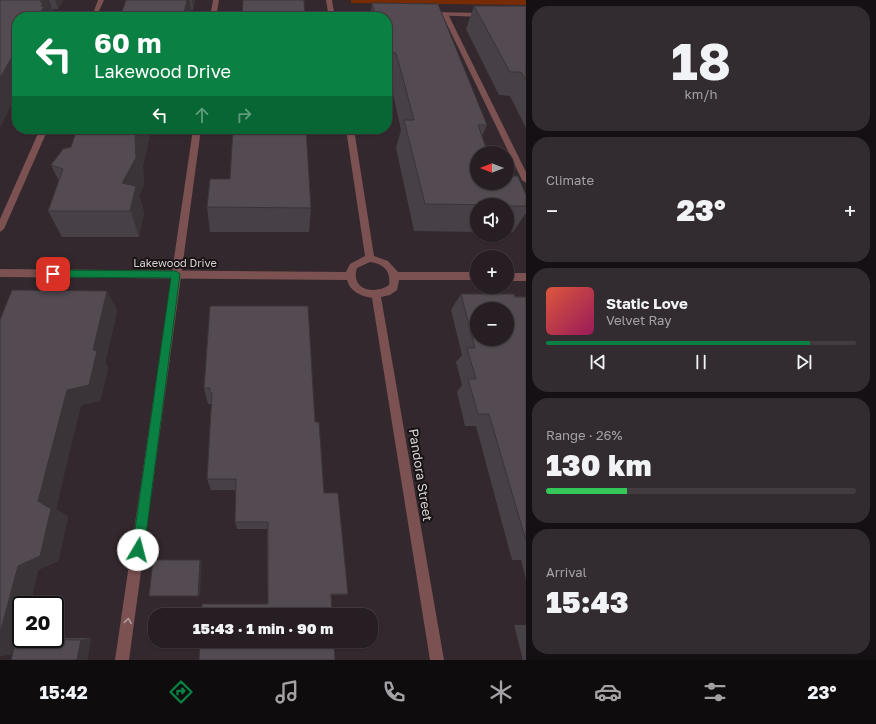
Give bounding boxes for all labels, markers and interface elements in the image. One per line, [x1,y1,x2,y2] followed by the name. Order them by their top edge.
[94,26,161,59] text: 60 m
[28,28,80,80] icon: left
[671,29,731,91] text: 18
[94,60,231,82] text: Lakewood Drive
[684,86,718,102] text: km/h
[149,104,171,126] icon: left
[191,104,213,126] icon: ahead
[233,104,255,126] icon: right
[470,146,514,190] north arrow
[470,146,514,346] map controls
[546,172,594,188] text: Climate
[676,192,726,228] text: 23°
[546,197,558,224] text: −
[844,197,856,224] text: +
[470,198,514,242] button: sound
[470,250,514,294] button: +
[133,256,217,269] street label: Lakewood Drive
[36,257,70,291] pin
[42,263,64,285] icon: arrive
[606,294,688,312] text: Static Love
[470,302,514,346] button: −
[606,312,671,328] text: Velvet Ray
[587,351,609,373] icon: previous
[690,351,712,373] icon: pause
[793,351,815,373] icon: next
[546,427,622,443] text: Range · 26%
[406,428,436,522] street label: Pandora Street
[546,447,651,483] text: 130 km
[117,529,159,571] position arrow
[546,564,587,580] text: Arrival
[546,584,629,620] text: 15:43
[12,596,64,648] speed limit sign: 20
[123,618,132,624] one-way arrow
[193,619,333,637] text: 15:43 · 1 min · 90 m
[167,678,195,706] icon: directions
[273,678,301,706] icon: music
[380,678,408,706] icon: phone
[487,678,515,706] icon: climate
[594,678,622,706] icon: car
[701,678,729,706] icon: filters
[39,681,88,703] text: 15:42
[808,681,837,703] text: 23°

